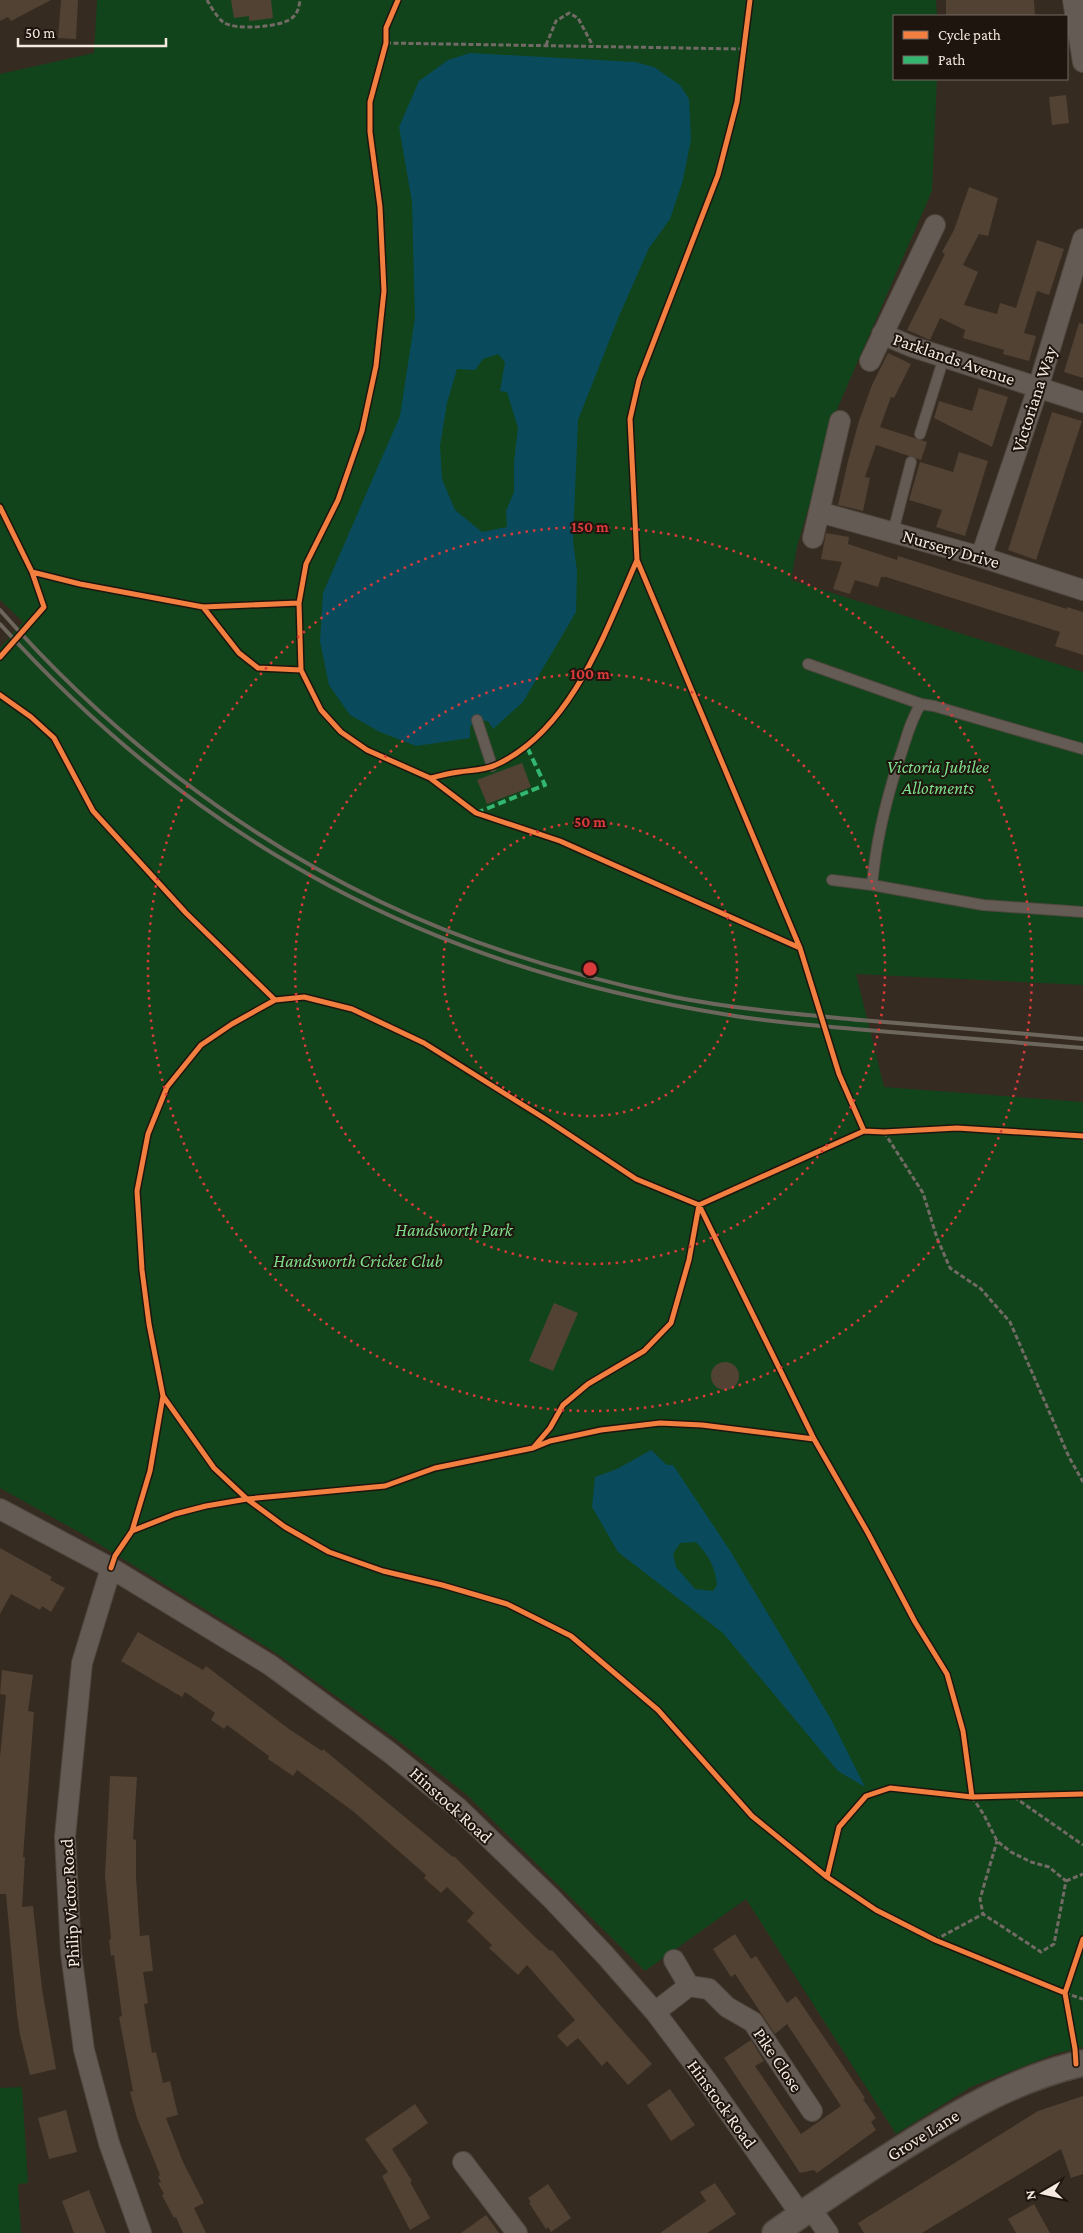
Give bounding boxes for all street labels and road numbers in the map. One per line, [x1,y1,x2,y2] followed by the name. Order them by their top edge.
[890,329,1018,389] street label: Parklands Avenue
[1007,343,1061,454] street label: Victoriana Way
[900,526,1002,572] street label: Nursery Drive
[406,1763,497,1848] street label: Hinstock Road
[57,1838,83,1968] street label: Philip Victor Road
[749,2024,807,2096] street label: Pike Close
[683,2056,761,2152] street label: Hinstock Road
[884,2105,963,2165] street label: Grove Lane

